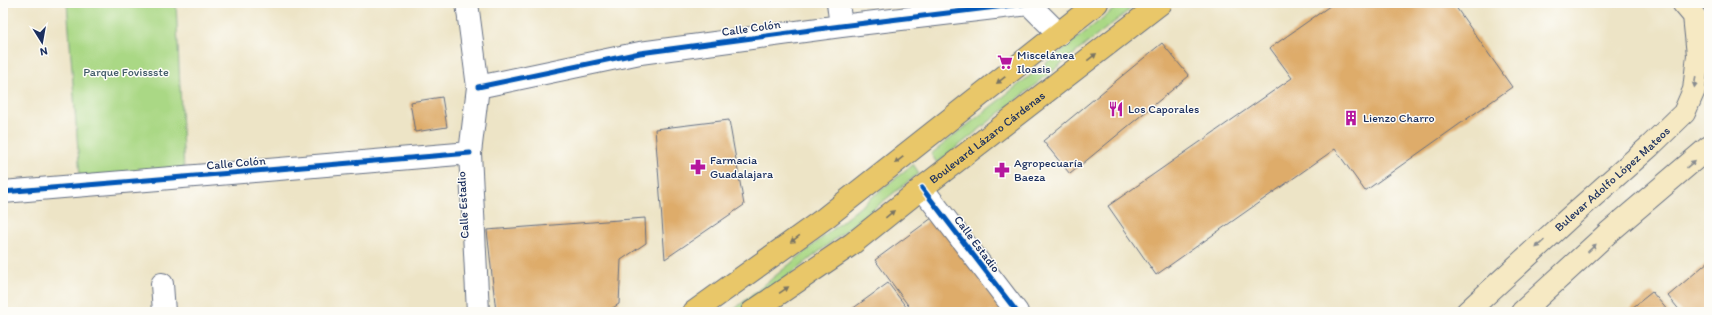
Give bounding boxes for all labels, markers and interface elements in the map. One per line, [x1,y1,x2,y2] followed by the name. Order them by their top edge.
[721,17,782,39] street label: Calle Colón
[22,22,62,62] north arrow
[39,44,49,58] text: N
[1017,48,1075,76] place label: Miscelánea Iloasis
[1086,52,1097,61] one-way arrow
[996,53,1014,71] supermarket icon: Miscelánea Iloasis
[83,65,169,79] park label: Parque Fovissste
[996,75,1006,83] one-way arrow
[1692,76,1698,88] one-way arrow
[926,88,1048,187] street label: Boulevard Lázaro Cárdenas
[1107,100,1125,118] restaurant icon: Los Caporales
[1128,102,1199,116] place label: Los Caporales
[1342,109,1360,127] building icon: Lienzo Charro
[1363,111,1435,125] place label: Lienzo Charro
[1552,124,1673,235] street label: Bulevar Adolfo López Mateos
[206,153,266,173] street label: Calle Colón
[710,153,774,181] place label: Farmacia Guadalajara
[893,156,904,164] one-way arrow
[1014,156,1083,184] place label: Agropecuaría Baeza
[689,158,707,176] pharmacy icon: Farmacia Guadalajara
[1686,159,1696,168] one-way arrow
[993,161,1011,179] pharmacy icon: Agropecuaría Baeza
[454,171,472,239] street label: Calle Estadio
[884,209,895,218] one-way arrow
[951,213,1003,275] street label: Calle Estadio
[790,235,801,243] one-way arrow
[1535,240,1546,249] one-way arrow
[1587,243,1597,252] one-way arrow
[779,286,790,294] one-way arrow

